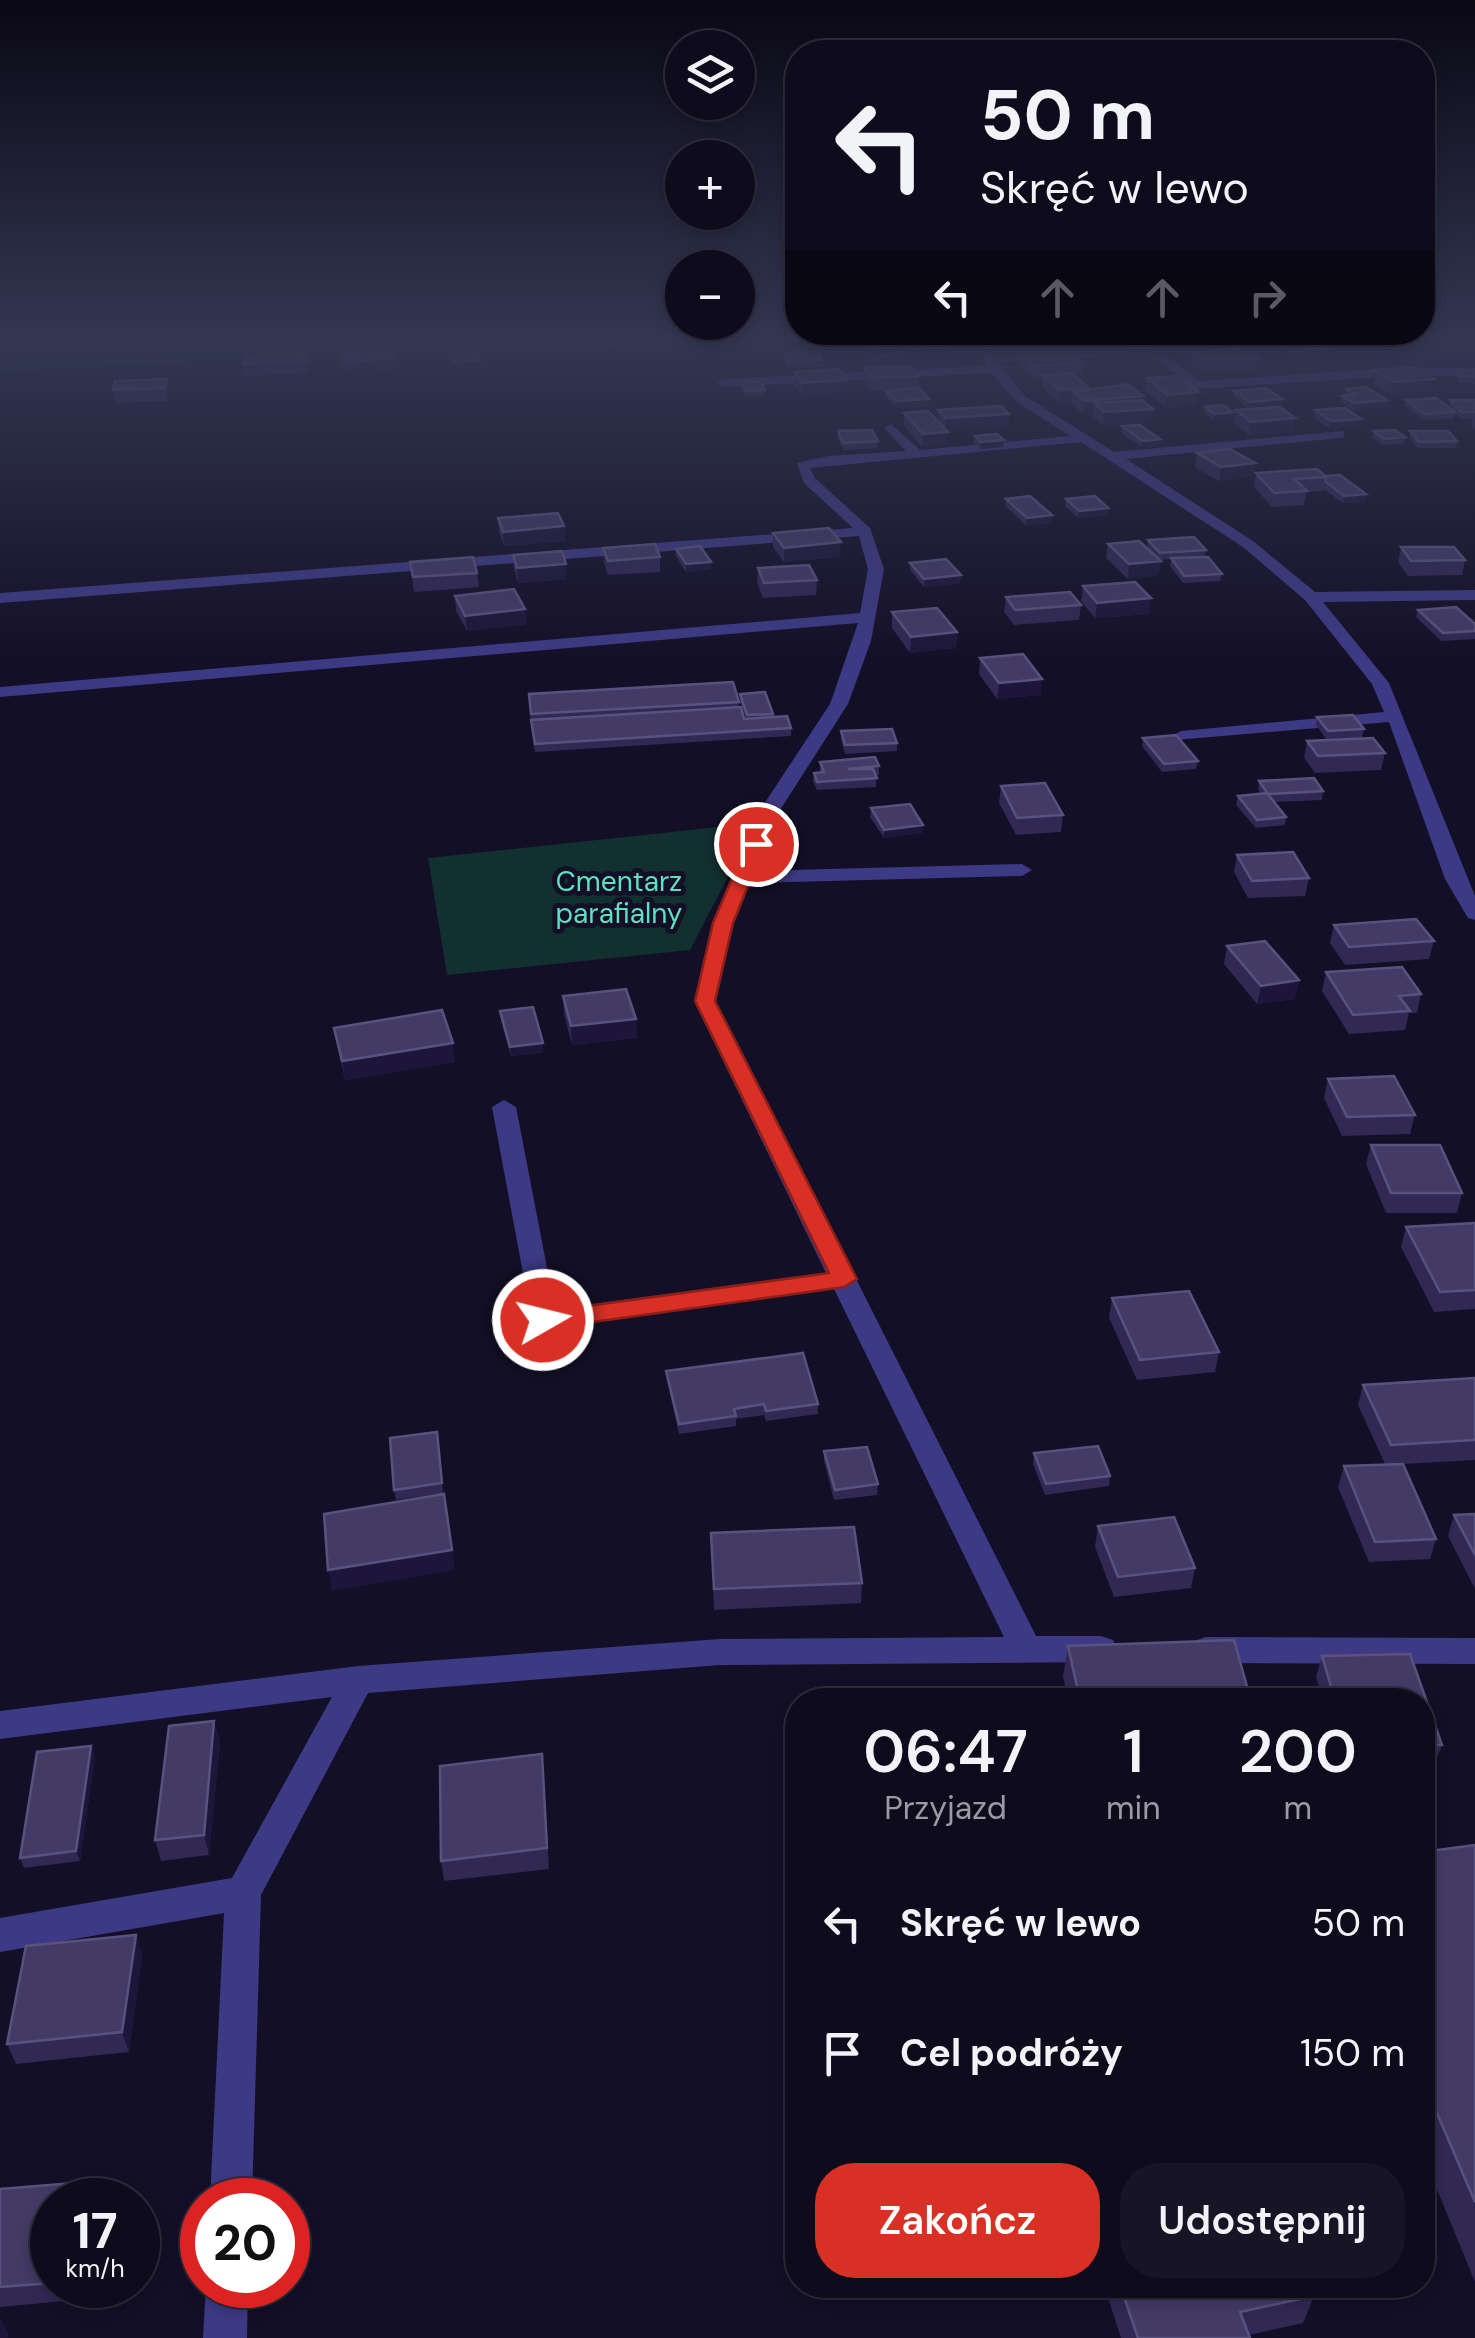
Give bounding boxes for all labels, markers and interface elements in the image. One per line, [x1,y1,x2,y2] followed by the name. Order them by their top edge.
[665,30,755,340] map controls
[665,30,755,120] button: layers
[980,70,1155,161] text: 50 m
[815,80,945,210] icon: left
[665,140,755,230] button: +
[980,158,1249,217] text: Skręć w lewo
[665,250,755,340] button: −
[925,270,980,325] icon: left
[1030,270,1085,325] icon: ahead
[1135,270,1190,325] icon: ahead
[1240,270,1295,325] icon: right
[714,802,799,887] pin
[729,817,784,872] icon: arrive
[556,863,682,932] park label: Cmentarz parafialny
[491,1268,595,1372] position arrow
[863,1712,1028,1791] text: 06:47
[1123,1712,1144,1791] text: 1
[1239,1712,1357,1791] text: 200
[884,1787,1007,1829] text: Przyjazd
[1106,1787,1161,1829] text: min
[1284,1787,1312,1829] text: m
[815,1896,870,1951] icon: left
[900,1898,1141,1948] text: Skręć w lewo
[1312,1898,1405,1948] text: 50 m
[815,2026,870,2081] icon: arrive
[900,2028,1123,2078] text: Cel podróży
[1300,2028,1405,2078] text: 150 m
[815,2163,1100,2278] button: Zakończ
[1120,2163,1405,2278] button: Udostępnij
[180,2178,310,2308] speed limit sign: 20
[72,2198,118,2264] text: 17
[65,2252,125,2285] text: km/h

